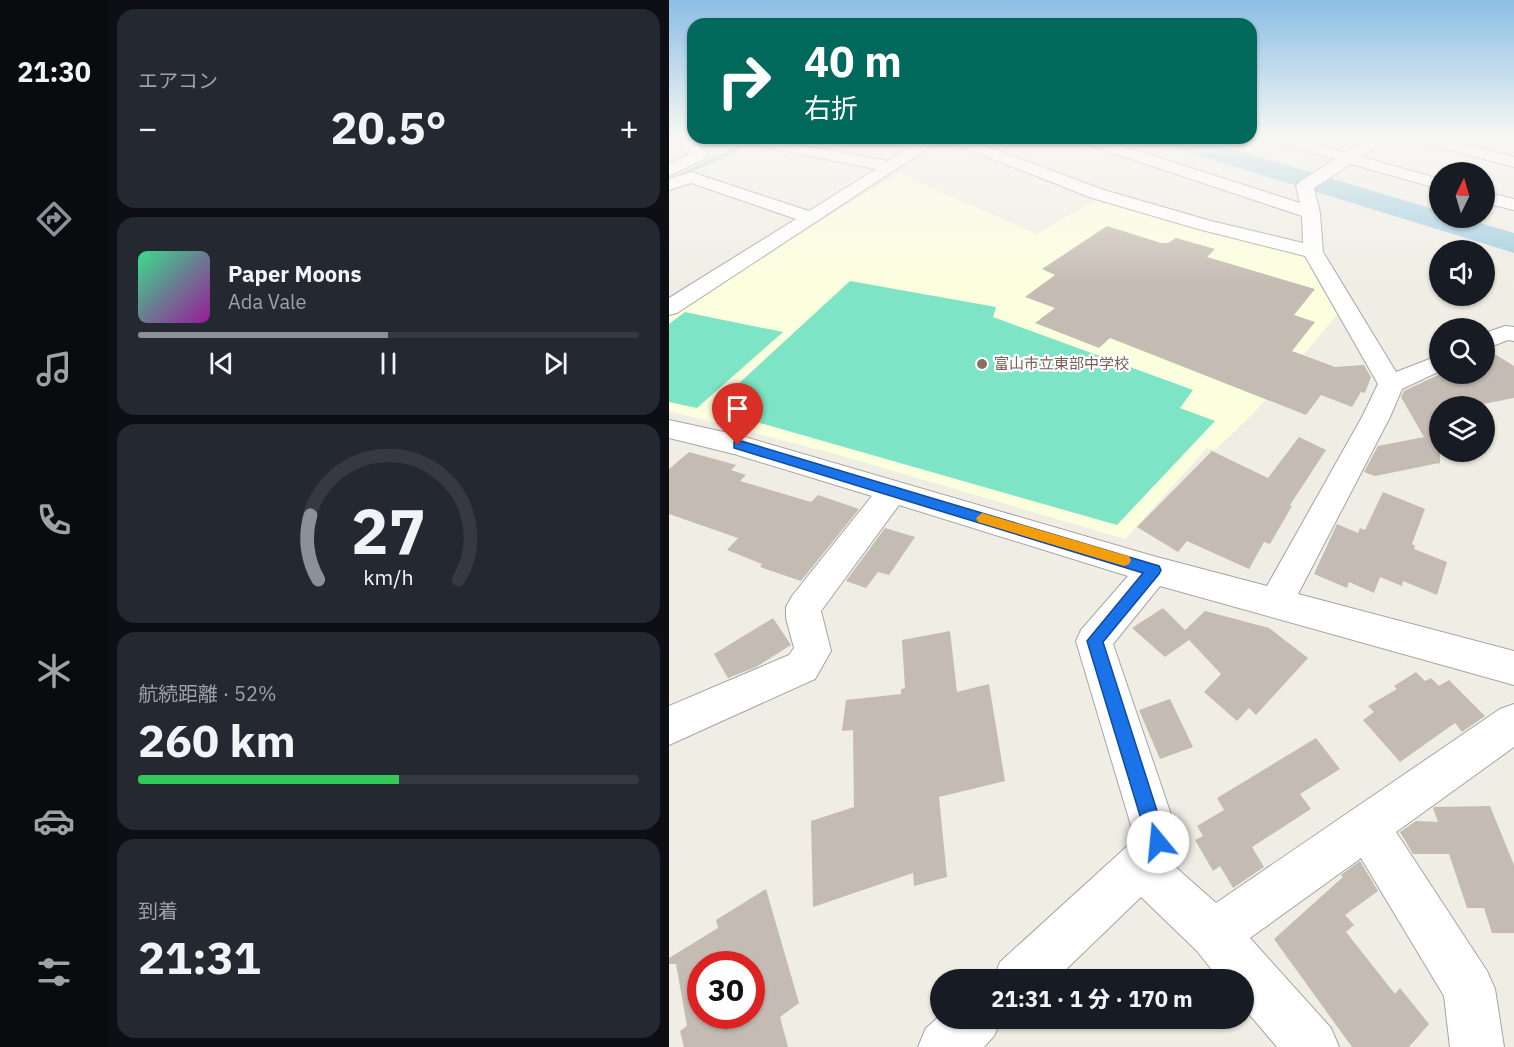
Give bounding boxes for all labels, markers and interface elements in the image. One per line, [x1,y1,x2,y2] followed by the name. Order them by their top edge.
[804,34,902,89] text: 40 m
[705,42,783,120] icon: right
[17,54,91,89] text: 21:30
[138,67,218,94] text: エアコン
[804,90,858,125] text: 右折
[330,98,447,156] text: 20.5°
[138,106,158,149] text: −
[619,106,639,149] text: +
[1429,162,1495,228] north arrow
[1429,162,1495,462] map controls
[33,198,75,240] icon: directions
[1429,240,1495,306] button: sound
[228,259,361,288] text: Paper Moons
[228,288,307,315] text: Ada Vale
[1429,318,1495,384] button: search
[205,347,238,380] icon: previous
[372,347,405,380] icon: pause
[539,347,572,380] icon: next
[33,348,75,390] icon: music
[994,354,1129,373] place label: 富山市立東部中学校
[975,357,989,371] marker: 富山市立東部中学校
[712,383,763,445] pin
[721,392,754,425] icon: arrive
[1429,396,1495,462] button: layers
[351,491,426,572] text: 27
[33,499,75,541] icon: phone
[363,564,414,592] text: km/h
[33,650,75,692] icon: climate
[138,680,277,707] text: 航続距離 · 52%
[138,711,296,769] text: 260 km
[33,800,75,842] icon: car
[1126,810,1190,874] position arrow
[138,897,178,924] text: 到着
[138,928,261,986] text: 21:31
[33,951,75,993] icon: filters
[687,951,765,1029] speed limit sign: 30
[991,984,1193,1013] text: 21:31 · 1 分 · 170 m

